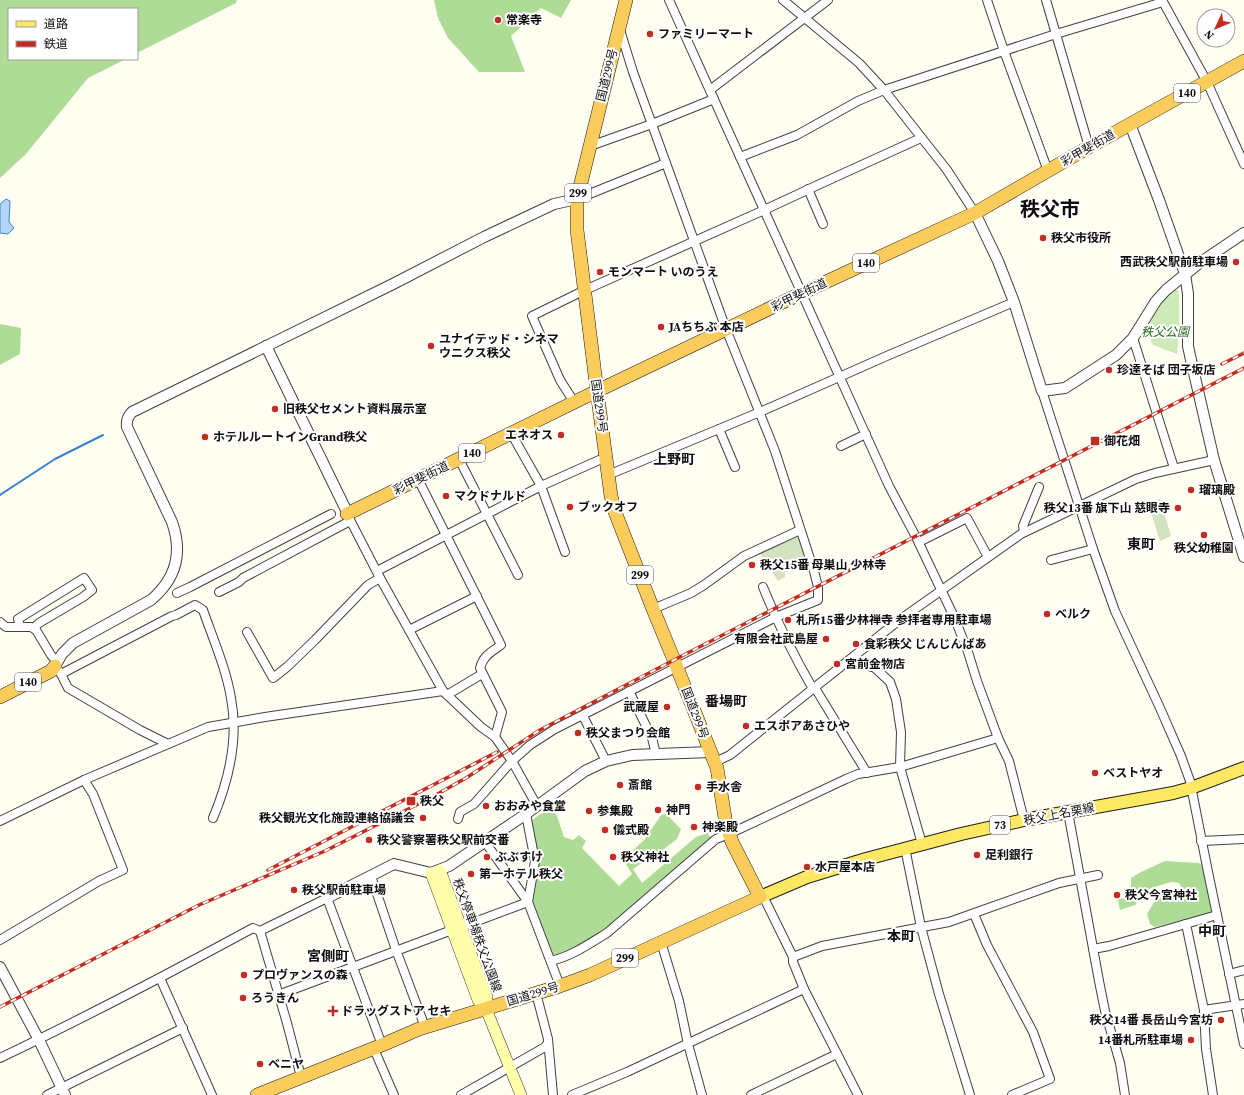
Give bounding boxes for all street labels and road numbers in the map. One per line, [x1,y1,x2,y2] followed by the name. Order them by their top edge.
[593,47,621,103] street label: 国道299号
[1174,84,1200,102] road number: 140
[1058,126,1118,170] street label: 彩甲斐街道
[565,184,591,202] road number: 299
[853,254,879,272] road number: 140
[769,275,829,315] street label: 彩甲斐街道
[587,378,611,434] street label: 国道299号
[459,444,485,462] road number: 140
[391,458,451,498] street label: 彩甲斐街道
[627,566,653,584] road number: 299
[15,673,41,691] road number: 140
[678,685,712,741] street label: 国道299号
[1022,799,1096,829] street label: 秩父上名栗線
[990,816,1010,834] road number: 73
[449,876,505,994] street label: 秩父停車場秩父公園線
[612,949,638,967] road number: 299
[505,978,561,1010] street label: 国道299号

